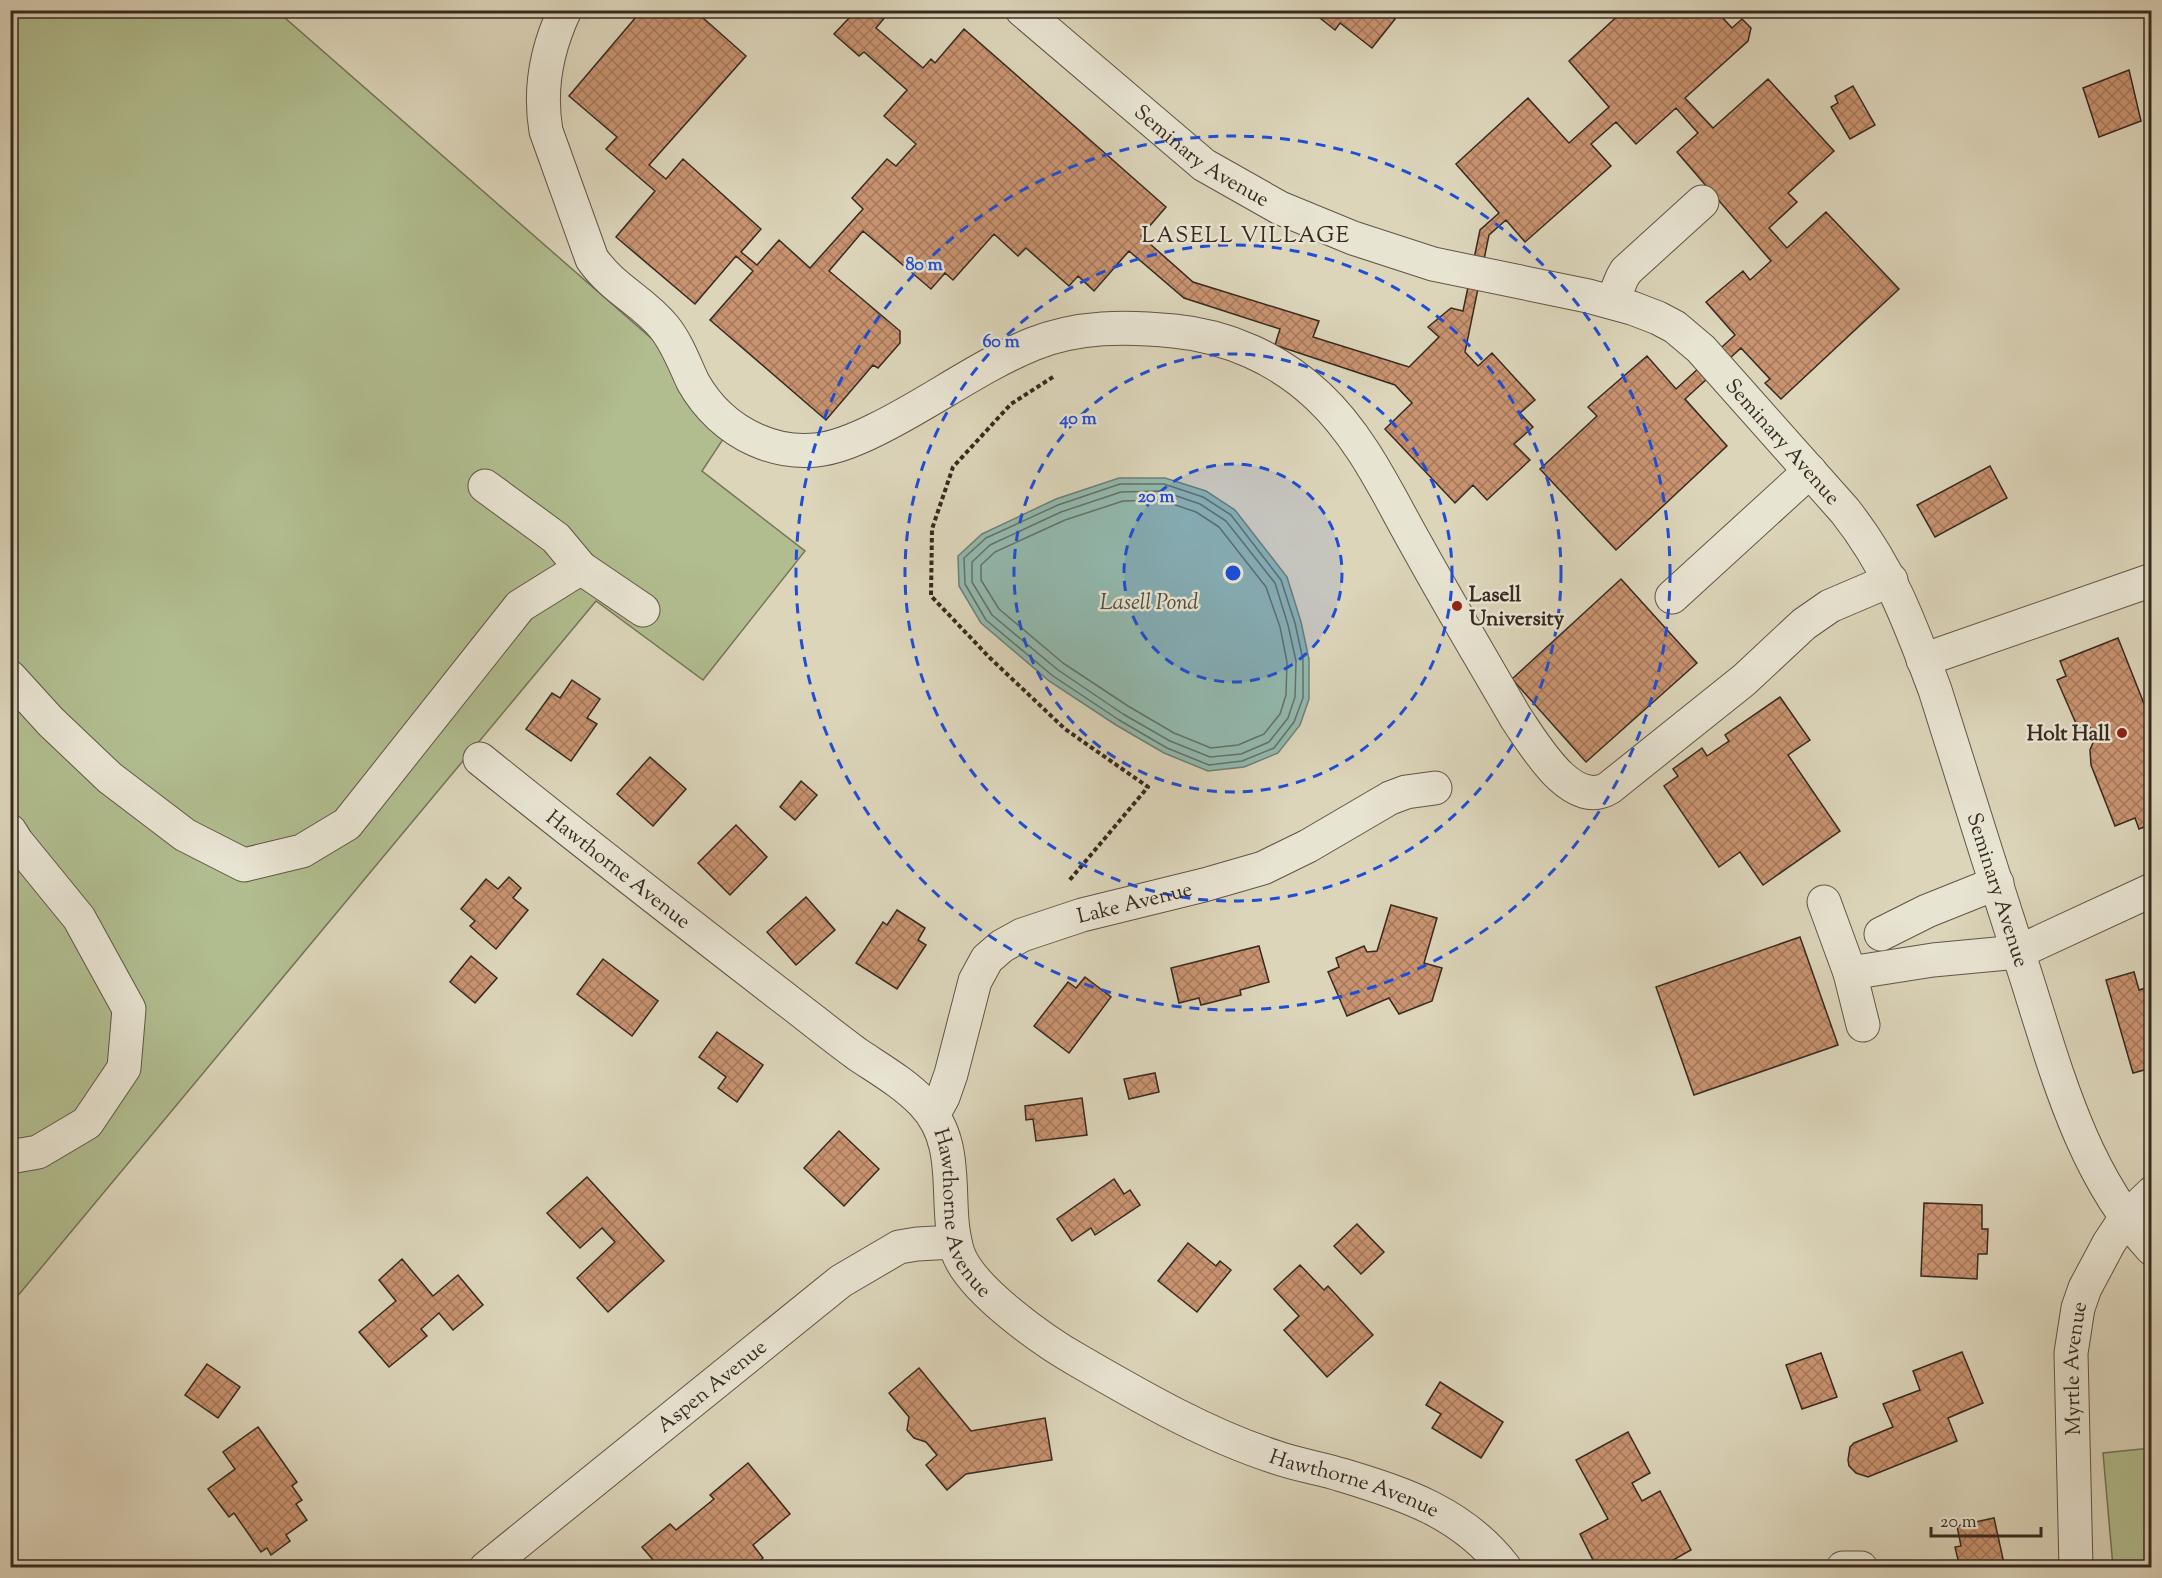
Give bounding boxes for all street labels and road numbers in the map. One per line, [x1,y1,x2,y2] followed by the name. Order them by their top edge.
[1127,98,1274,216] street label: Seminary Avenue
[1717,373,1846,513] street label: Seminary Avenue
[539,804,696,937] street label: Hawthorne Avenue
[1958,809,2035,971] street label: Seminary Avenue
[1074,875,1196,933] street label: Lake Avenue
[924,1125,997,1306] street label: Hawthorne Avenue
[2058,1297,2096,1436] street label: Myrtle Avenue
[651,1333,774,1441] street label: Aspen Avenue
[1265,1443,1444,1526] street label: Hawthorne Avenue

